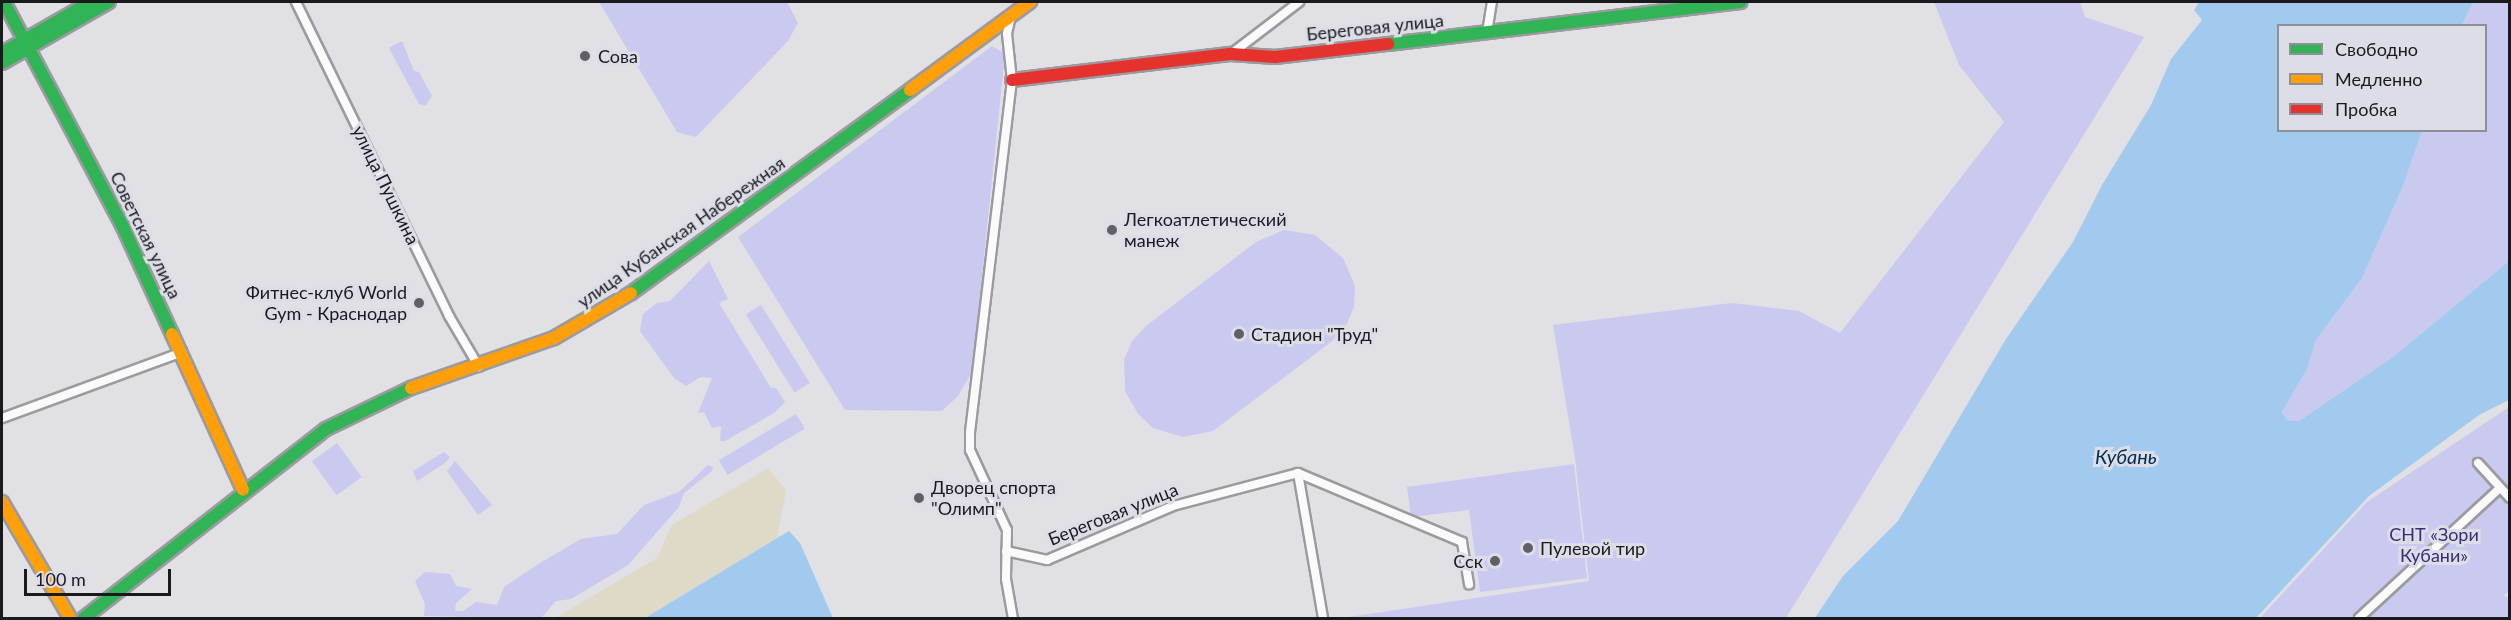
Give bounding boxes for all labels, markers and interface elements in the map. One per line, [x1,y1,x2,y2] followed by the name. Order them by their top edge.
[1305,9,1445,45] street label: Береговая улица
[2277,24,2487,132] legend
[2335,38,2418,60] text: Свободно
[598,45,638,67] place label: Сова
[576,47,594,65] marker: Сова
[2335,68,2423,90] text: Медленно
[2335,98,2397,120] text: Пробка
[348,122,424,248] street label: улица Пушкина
[573,152,789,312] street label: улица Кубанская Набережная
[106,168,186,302] street label: Советская улица
[1124,209,1287,252] place label: Легкоатлетический манеж
[1105,223,1119,237] marker: Легкоатлетический манеж
[246,282,407,324] place label: Фитнес-клуб World Gym - Краснодар
[412,296,426,310] marker: Фитнес-клуб World Gym - Краснодар
[1251,323,1378,345] place label: Стадион "Труд"
[1232,327,1246,341] marker: Стадион "Труд"
[2095,444,2157,468] water label: Кубань
[931,477,1056,520] place label: Дворец спорта "Олимп"
[1045,478,1181,550] street label: Береговая улица
[912,491,926,505] marker: Дворец спорта "Олимп"
[2389,524,2479,566] park label: СНТ «Зори Кубани»
[1540,537,1645,559] place label: Пулевой тир
[1521,541,1535,555] marker: Пулевой тир
[1453,550,1483,572] place label: Сск
[1488,554,1502,568] marker: Сск
[27,557,174,595] scale bar
[35,568,86,590] text: 100 m

